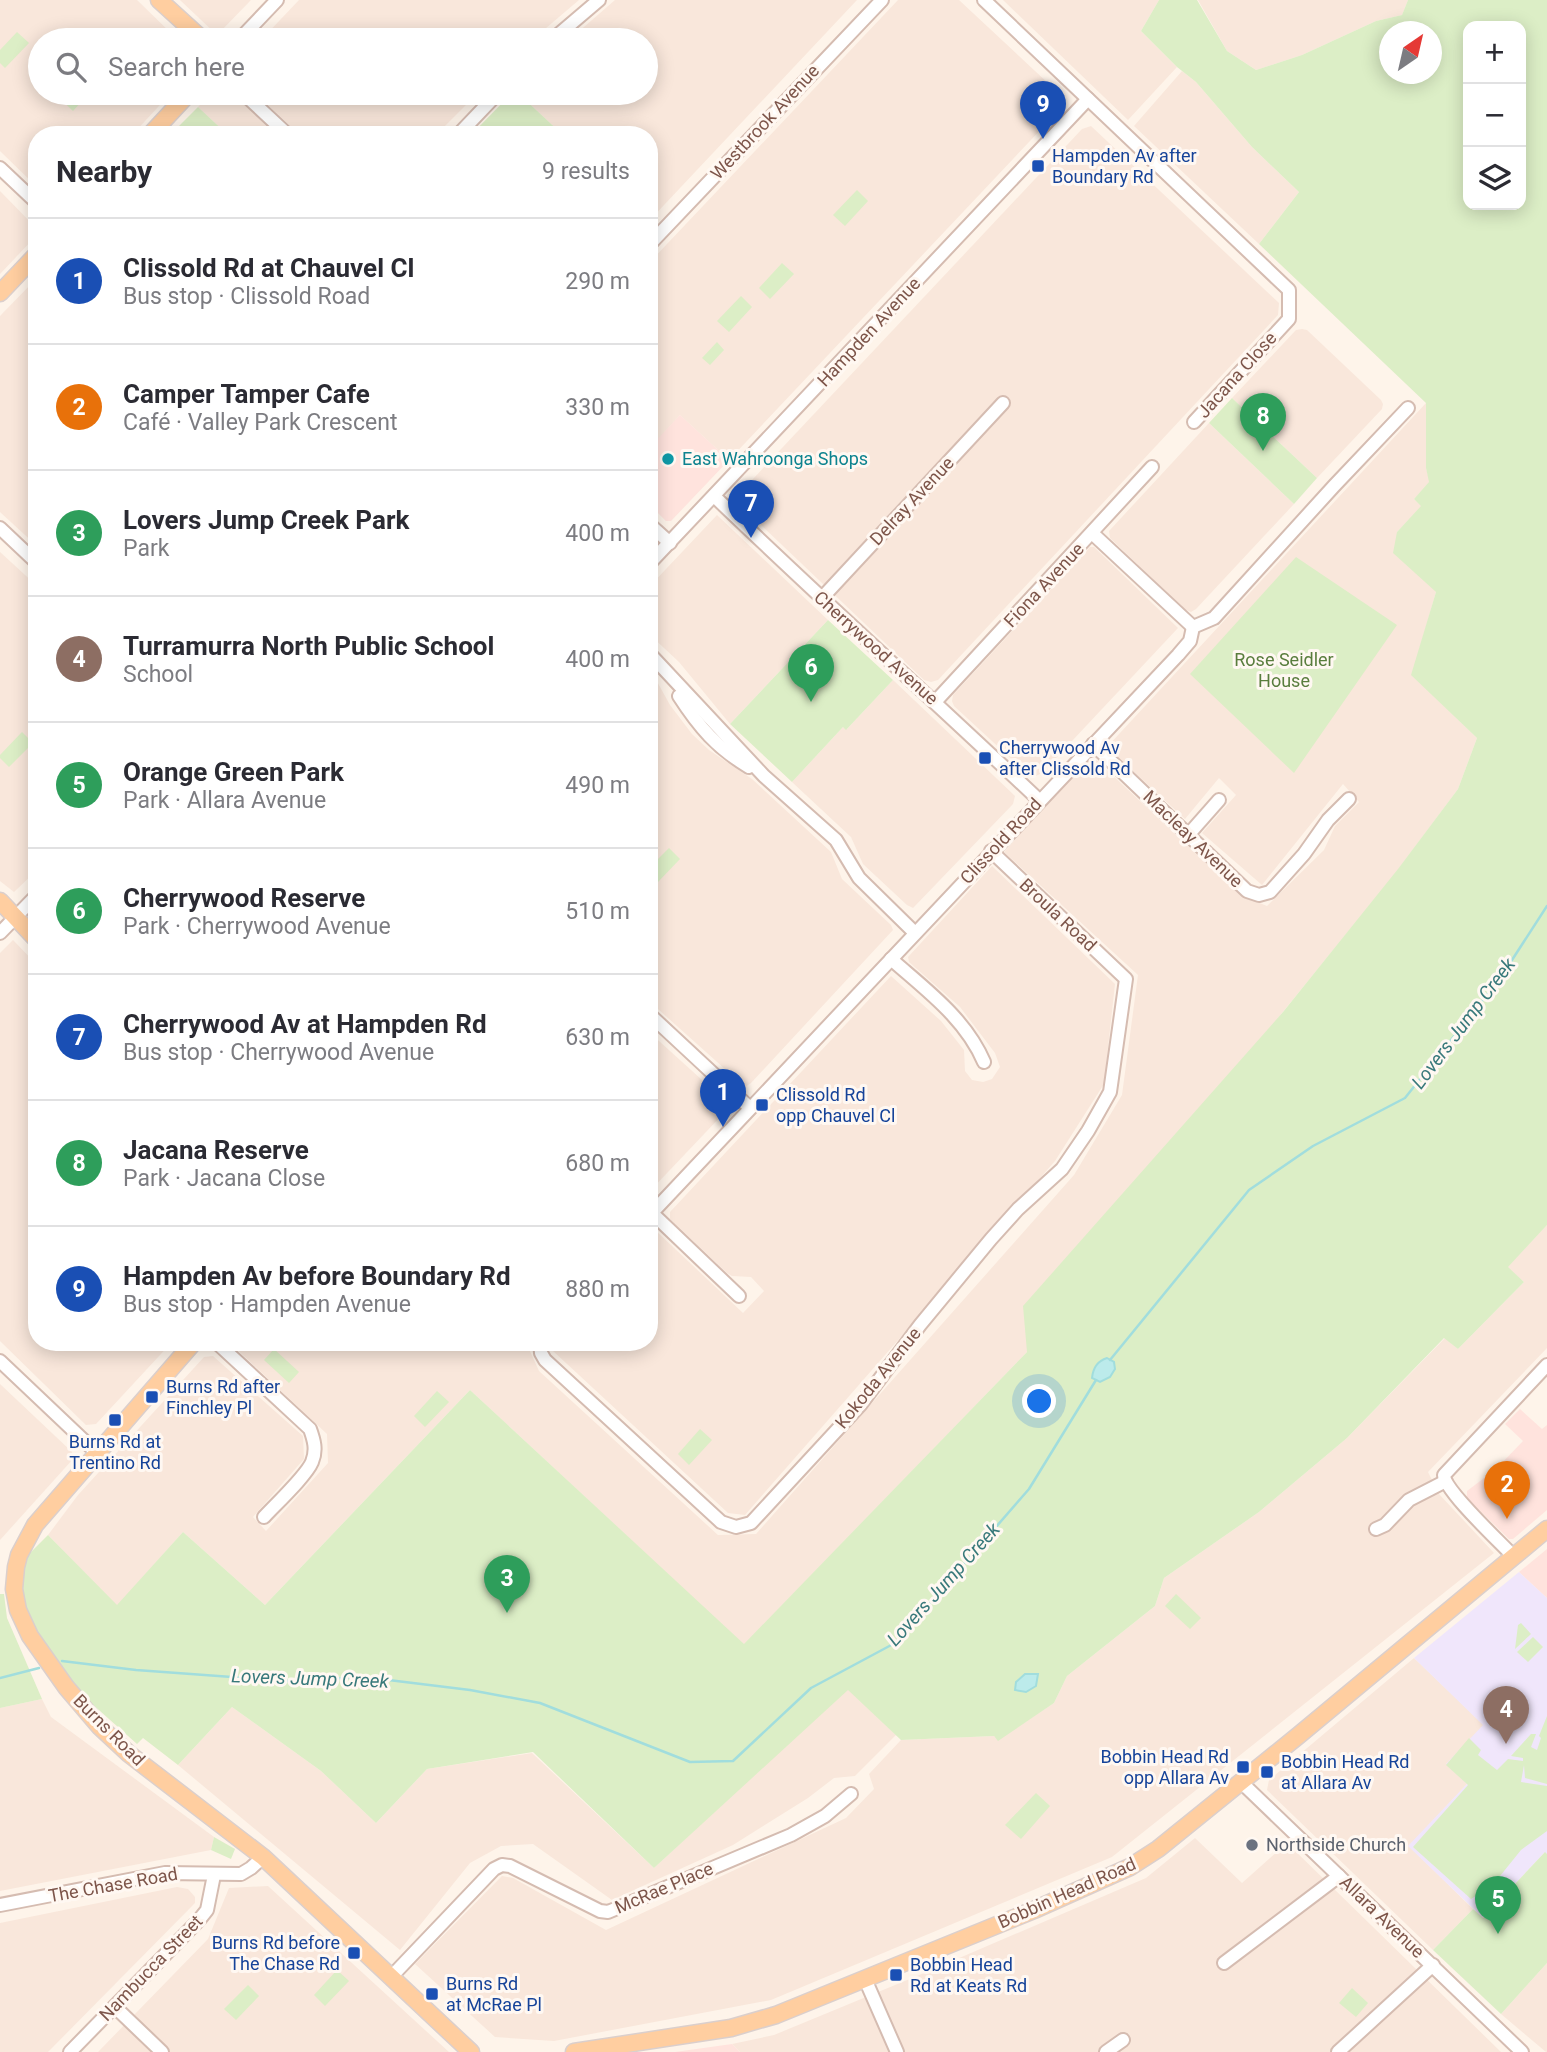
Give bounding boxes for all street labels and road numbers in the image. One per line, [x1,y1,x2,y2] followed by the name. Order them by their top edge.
[706,60,823,183] street label: Westbrook Avenue
[813,273,925,391] street label: Hampden Avenue
[1193,327,1281,422] street label: Jacana Close
[865,452,958,549] street label: Delray Avenue
[999,538,1088,631] street label: Fiona Avenue
[810,586,943,709] street label: Cherrywood Avenue
[1139,786,1248,891] street label: Macleay Avenue
[956,793,1046,888] street label: Clissold Road
[1016,874,1101,955] street label: Broula Road
[830,1323,925,1432] street label: Kokoda Avenue
[69,1690,149,1770] street label: Burns Road
[995,1853,1139,1932] street label: Bobbin Head Road
[612,1857,716,1918] street label: McRae Place
[47,1863,179,1906] street label: The Chase Road
[1336,1871,1429,1962] street label: Allara Avenue
[95,1910,207,2025] street label: Nambucca Street

